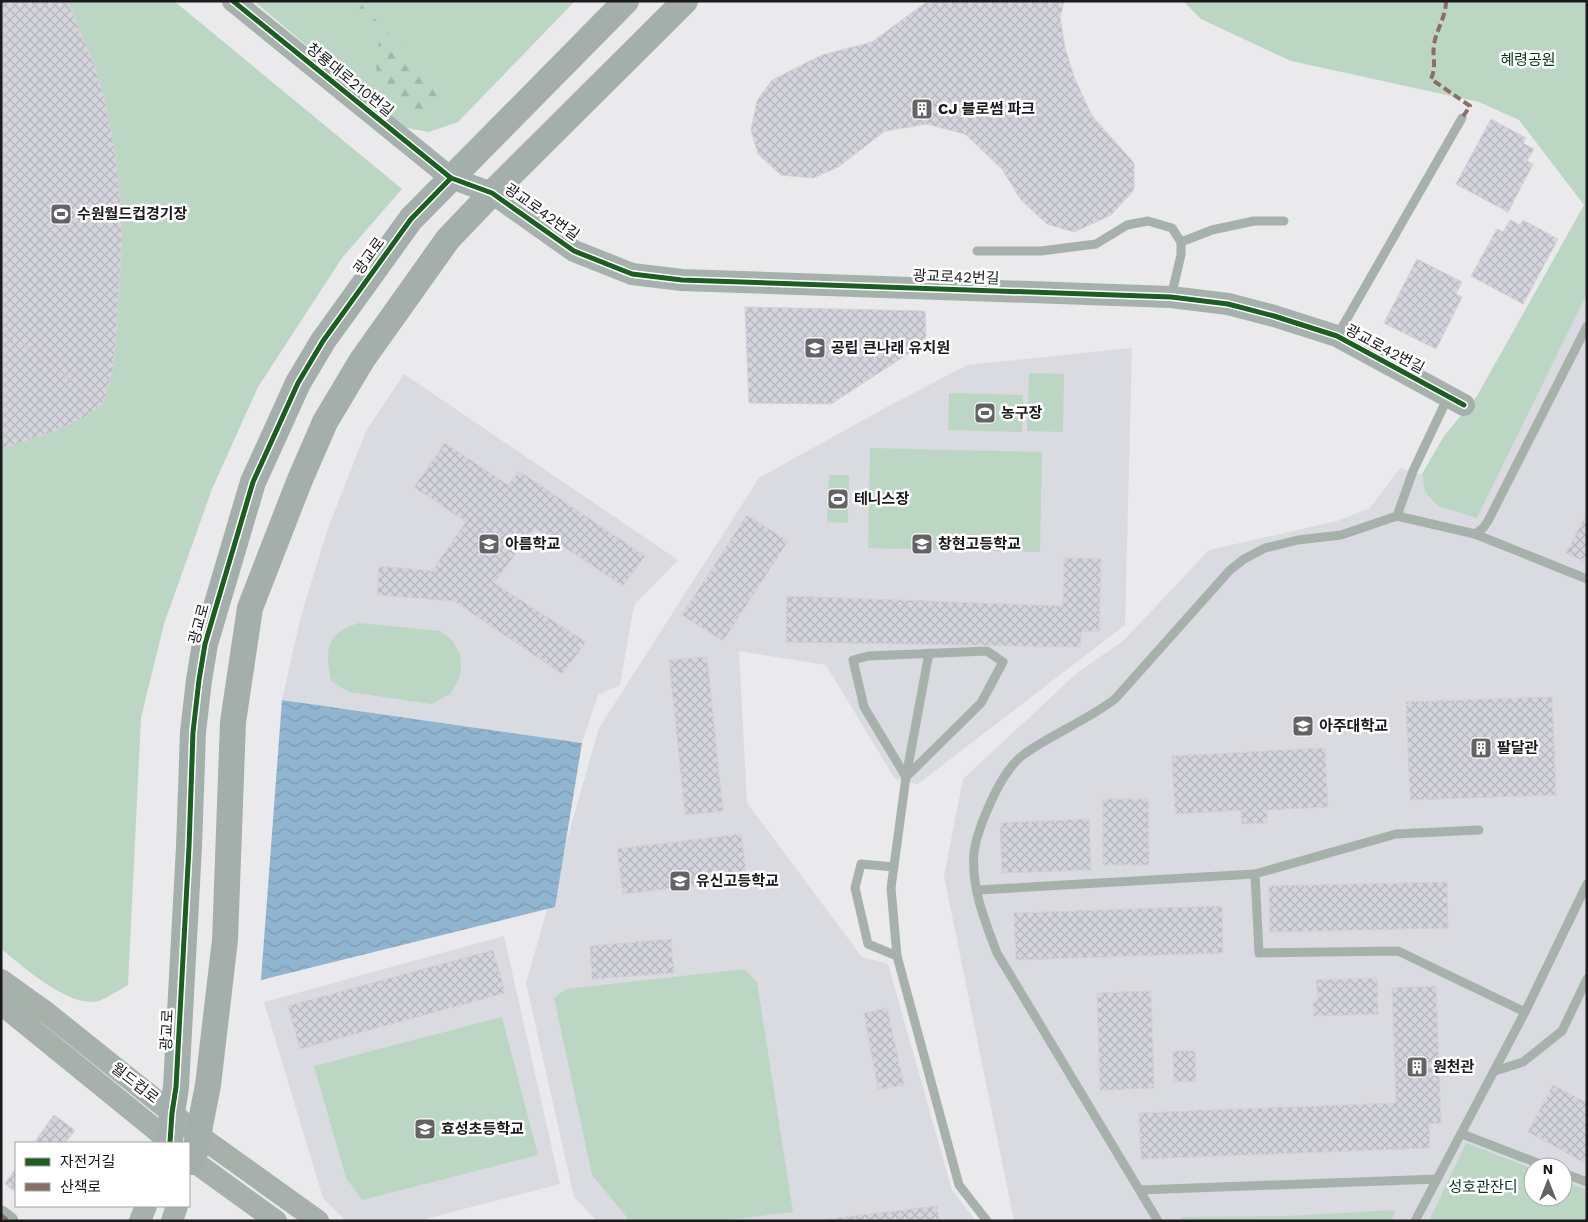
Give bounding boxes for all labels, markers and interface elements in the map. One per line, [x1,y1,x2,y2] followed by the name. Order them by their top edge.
[303,39,397,121] street label: 창룡대로210번길
[1500,51,1556,69] park label: 혜령공원
[910,97,934,121] building icon: CJ 블로썸 파크
[938,100,1035,118] place label: CJ 블로썸 파크
[501,180,583,244] street label: 광교로42번길
[49,202,73,226] sports icon: 수원월드컵경기장
[77,205,188,223] place label: 수원월드컵경기장
[350,234,388,278] street label: 광교로
[912,266,1000,288] street label: 광교로42번길
[1342,321,1428,377] street label: 광교로42번길
[803,336,827,360] school or university icon: 공립 큰나래 유치원
[831,339,950,357] place label: 공립 큰나래 유치원
[973,401,997,425] sports icon: 농구장
[1001,404,1043,422] place label: 농구장
[826,487,850,511] sports icon: 테니스장
[854,490,909,508] place label: 테니스장
[477,532,501,556] school or university icon: 아름학교
[910,532,934,556] school or university icon: 창현고등학교
[505,535,560,553] place label: 아름학교
[938,535,1021,553] place label: 창현고등학교
[185,602,213,646] street label: 광교로
[1291,714,1315,738] school or university icon: 아주대학교
[1319,717,1388,735] place label: 아주대학교
[1469,736,1493,760] building icon: 팔달관
[1497,739,1539,757] place label: 팔달관
[668,869,692,893] school or university icon: 유신고등학교
[696,872,779,890] place label: 유신고등학교
[157,1009,177,1051] street label: 광교로
[1405,1055,1429,1079] building icon: 원천관
[1433,1058,1475,1076] place label: 원천관
[108,1059,162,1107] street label: 월드컵로
[413,1117,437,1141] school or university icon: 효성초등학교
[441,1120,524,1138] place label: 효성초등학교
[15,1142,190,1207] legend
[60,1153,115,1171] text: 자전거길
[1523,1157,1573,1207] north arrow
[1543,1161,1553,1177] text: N
[60,1178,101,1196] text: 산책로
[1448,1178,1518,1196] park label: 성호관잔디

